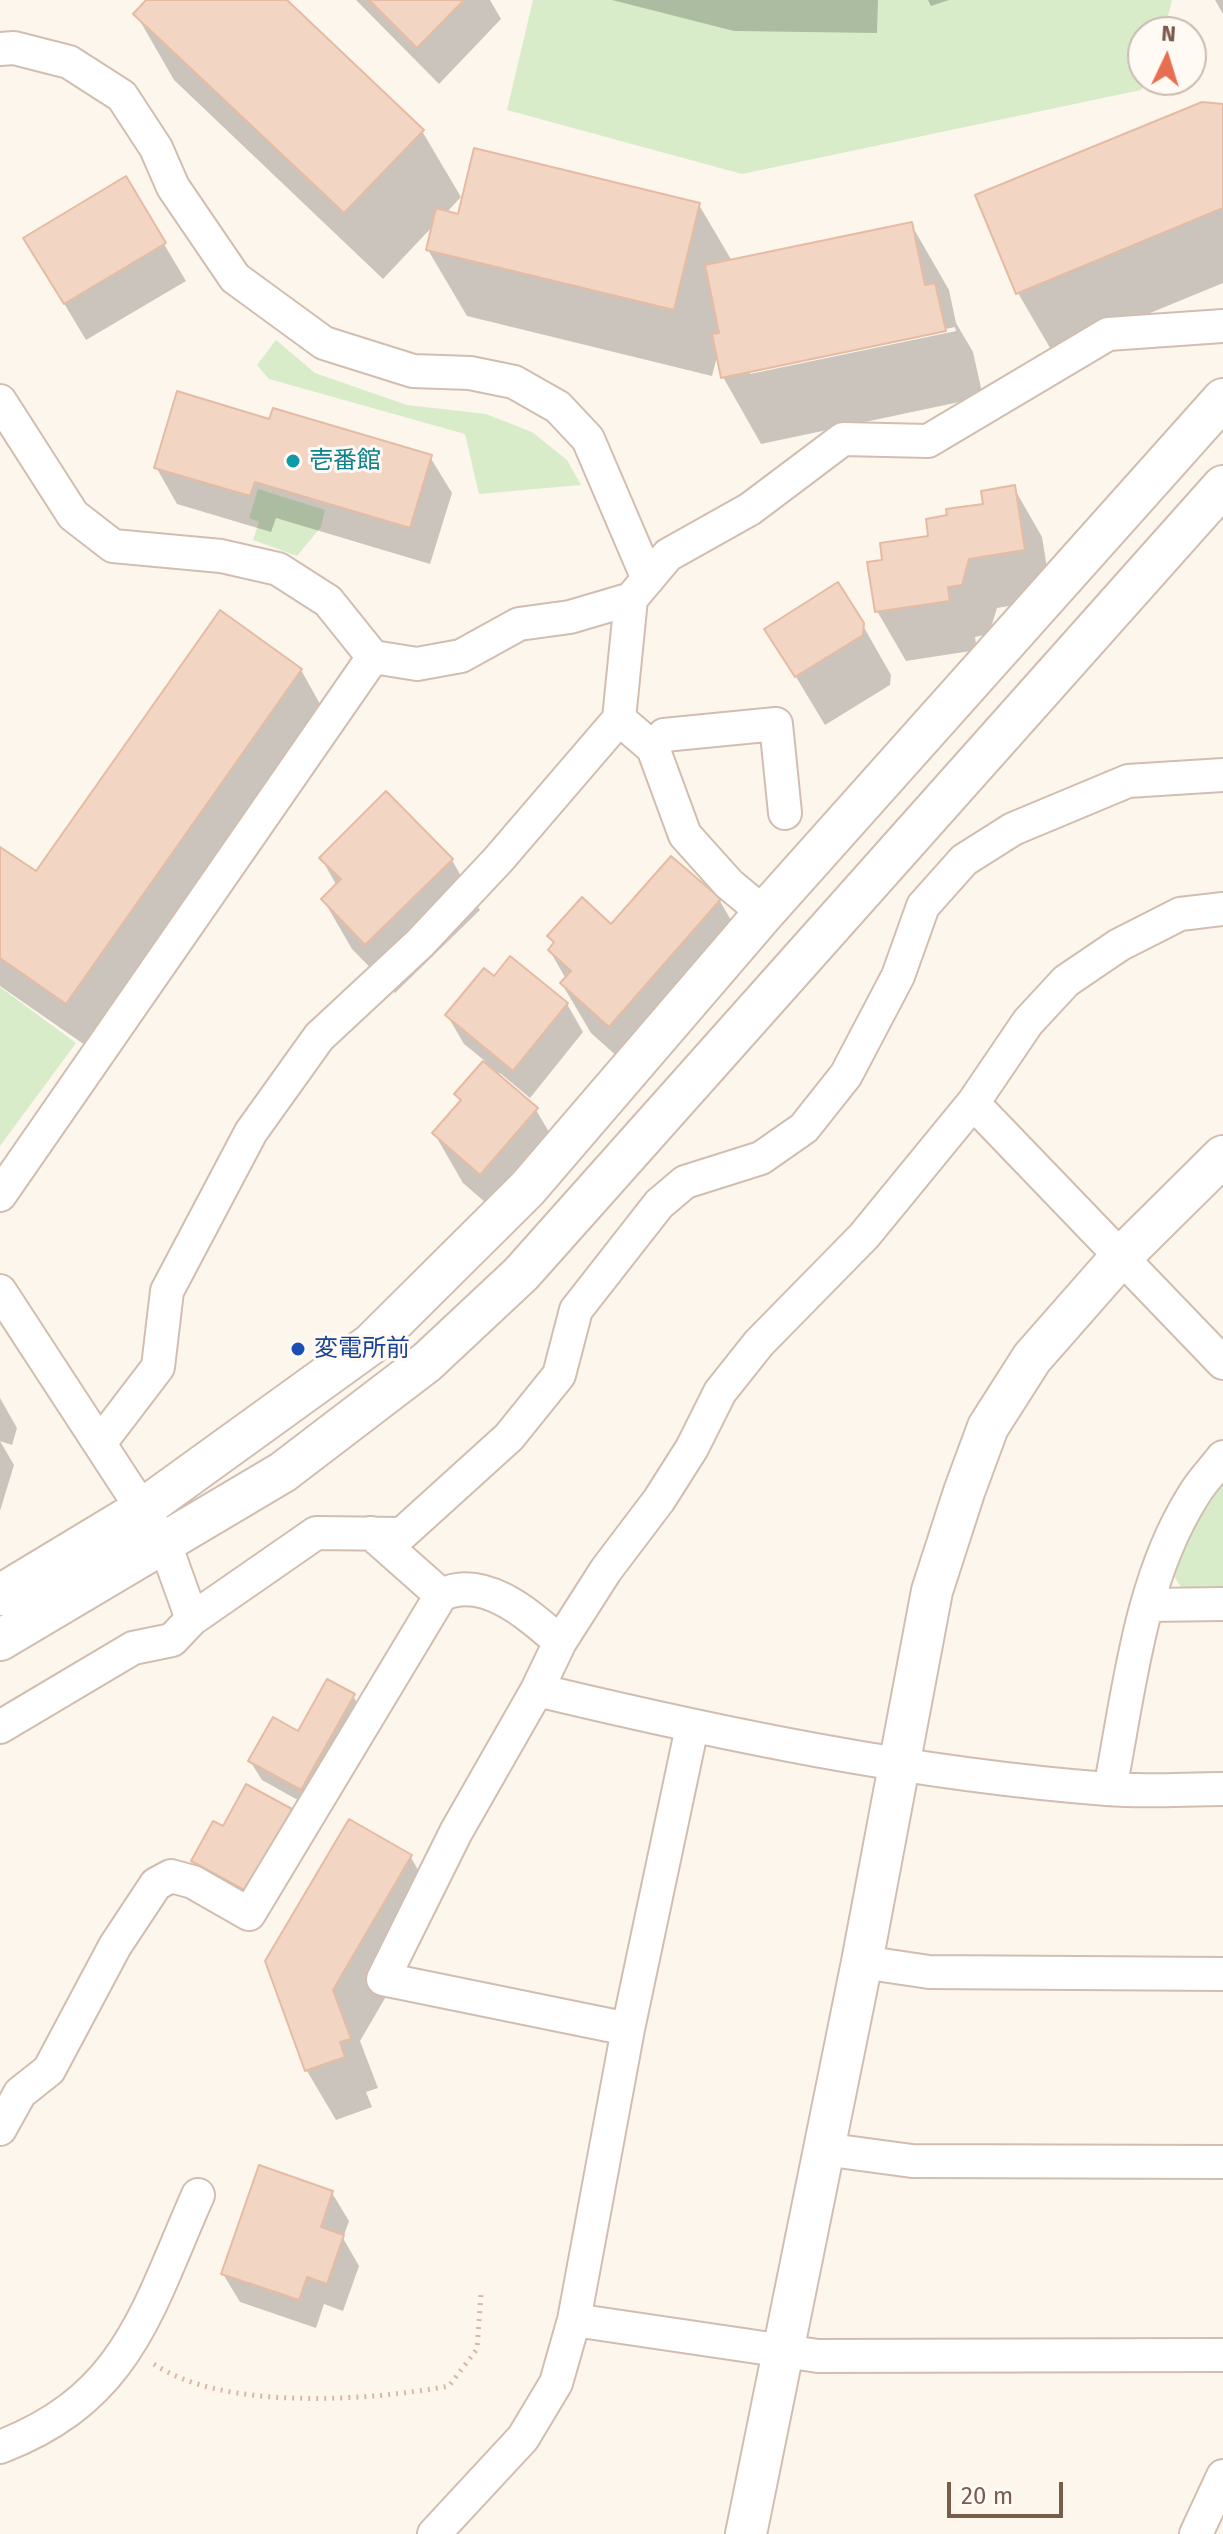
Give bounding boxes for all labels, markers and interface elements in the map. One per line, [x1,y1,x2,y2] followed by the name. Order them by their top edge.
[1127,16,1207,96] north arrow
[1160,20,1177,48] text: N
[309,447,381,475] place label: 壱番館
[284,452,302,470] marker: 壱番館
[314,1335,410,1363] place label: 変電所前
[289,1340,307,1358] marker: 変電所前
[951,2466,1067,2516] scale bar
[961,2482,1013,2510] text: 20 m

